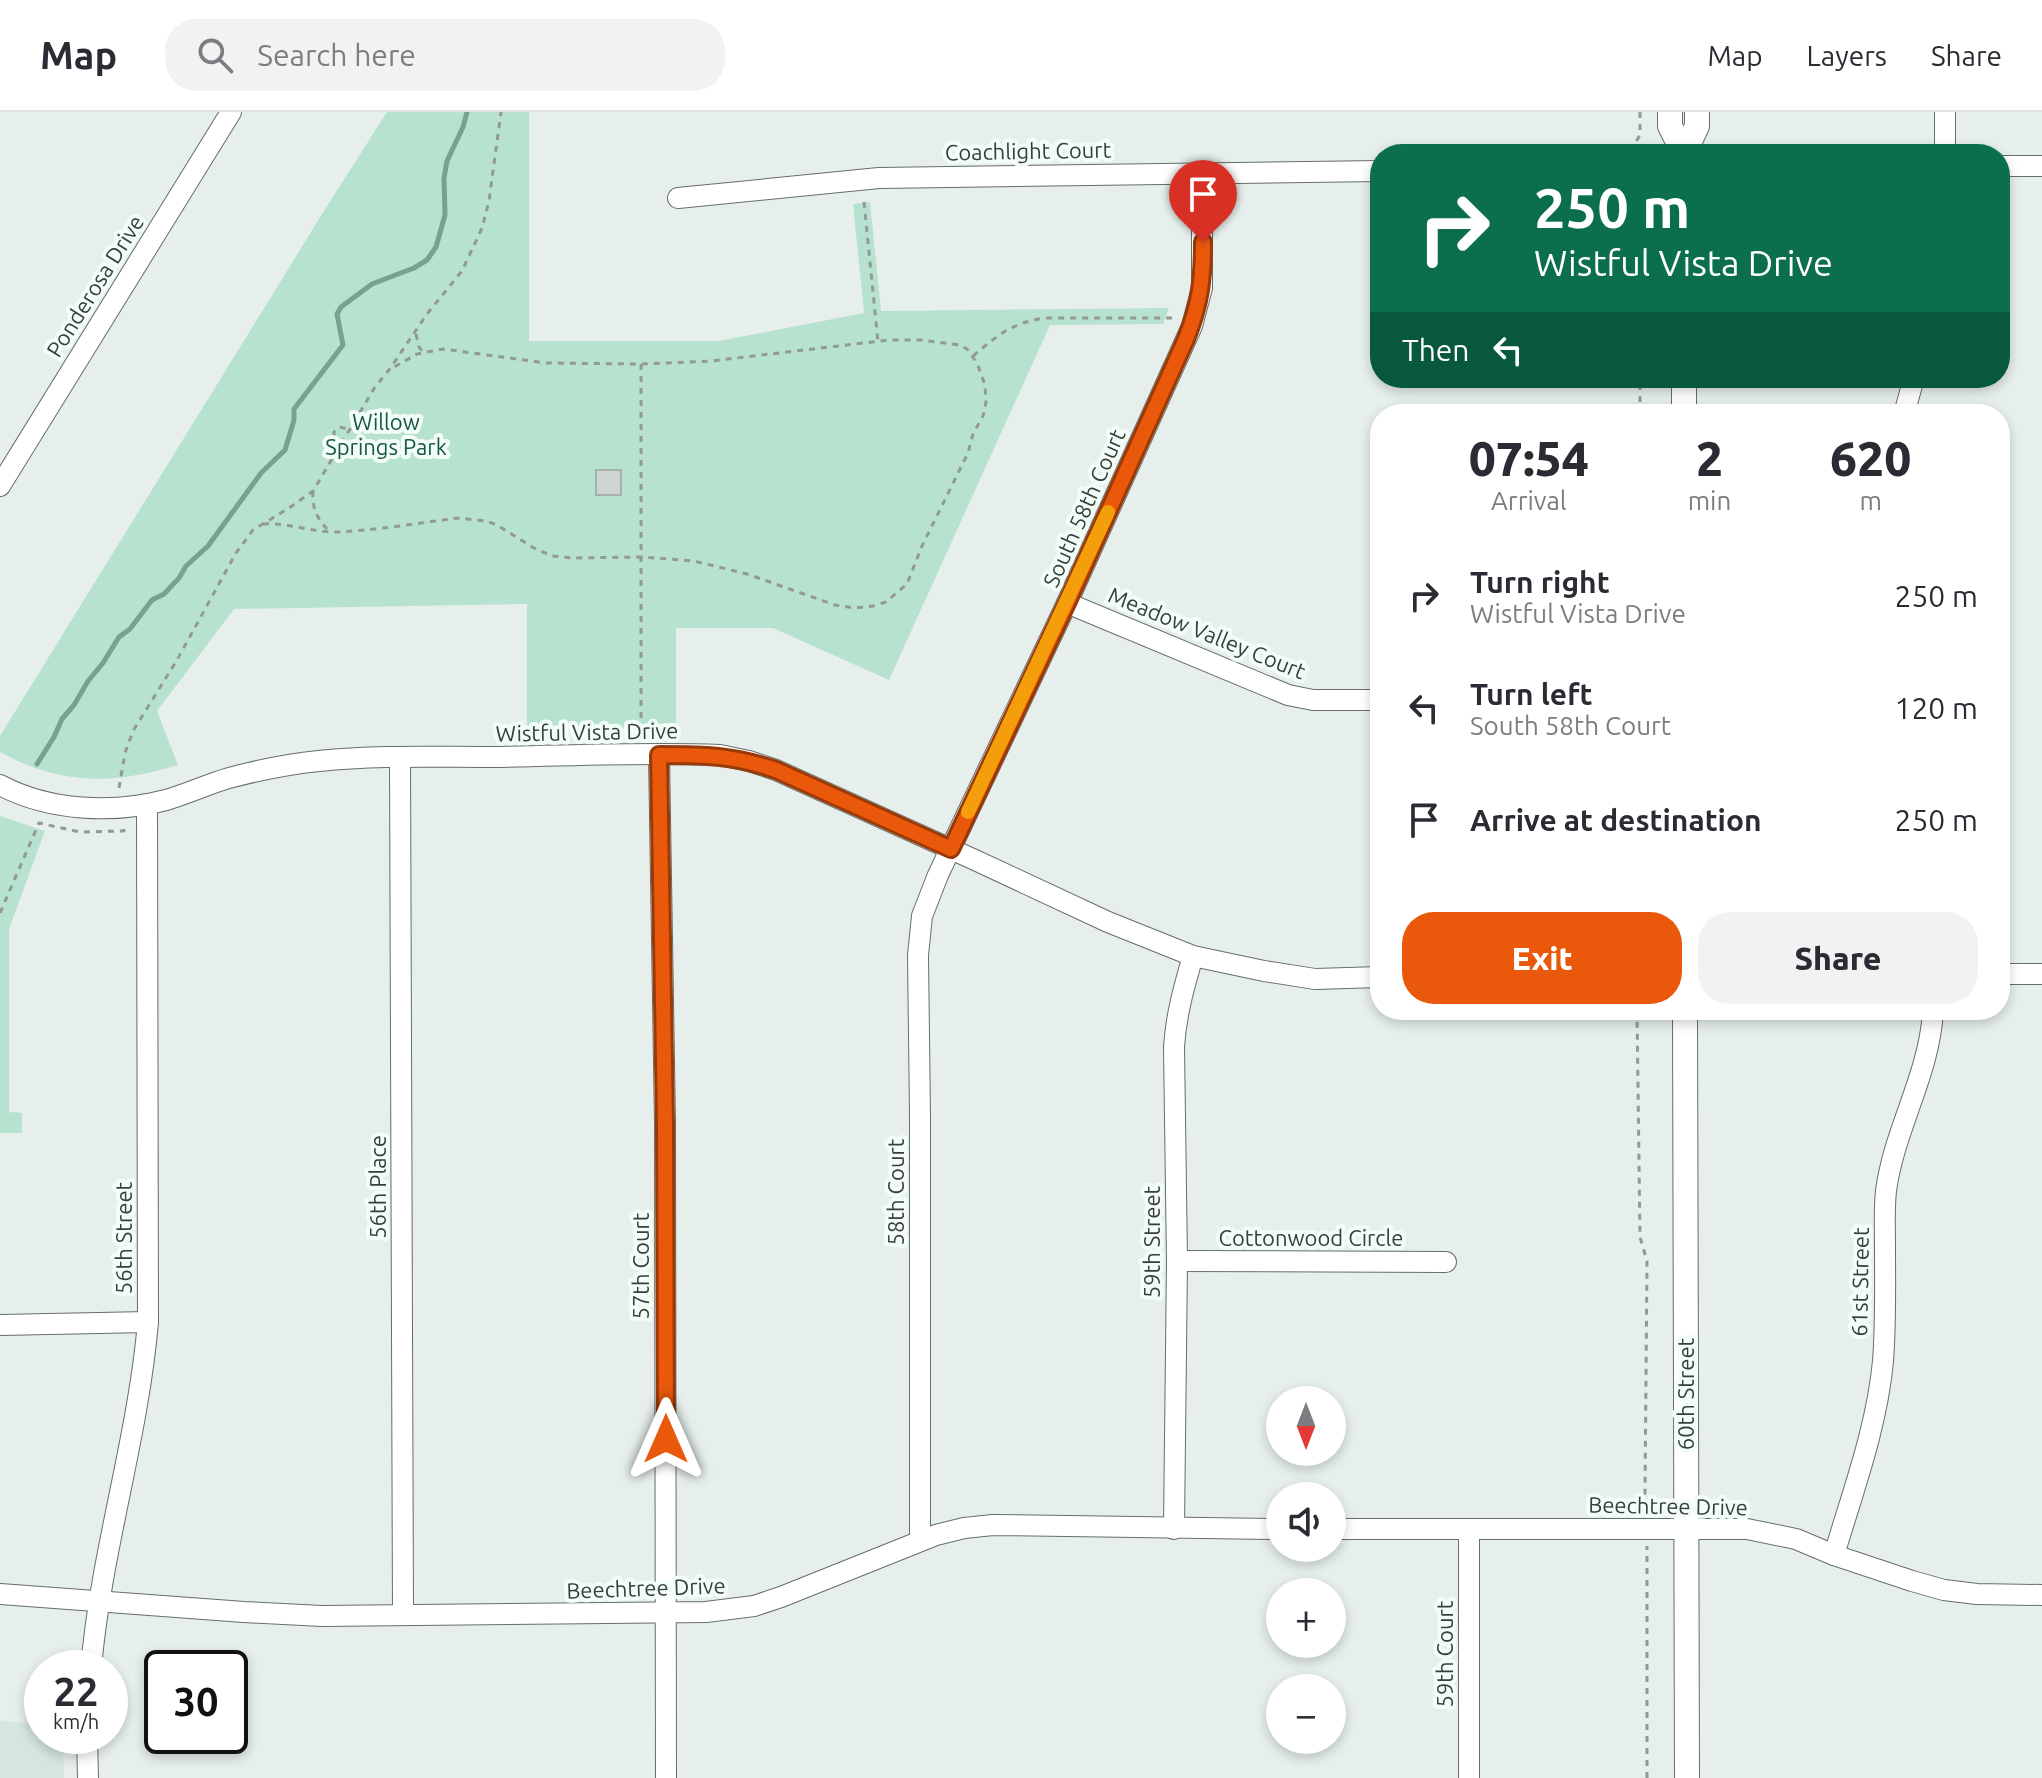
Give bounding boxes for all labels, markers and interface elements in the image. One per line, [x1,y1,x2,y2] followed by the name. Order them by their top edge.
[165,19,725,91] search box
[193,33,237,77] icon: search
[40,34,117,76] text: Map
[257,38,416,72] text: Search here
[1707,40,1763,71] text: Map
[1807,40,1887,71] text: Layers
[1931,40,2002,71] text: Share
[945,137,1112,164] street label: Coachlight Court
[1169,160,1237,242] pin
[1181,172,1225,216] icon: arrive
[1402,176,1506,280] icon: right
[1534,176,1690,239] text: 250 m
[41,210,148,361] street label: Ponderosa Drive
[1534,242,1833,283] text: Wistful Vista Drive
[1486,328,1530,372] icon: left
[1402,333,1470,367] text: Then
[325,409,447,459] park label: Willow Springs Park
[1038,425,1130,591] street label: South 58th Court
[1469,431,1589,485] text: 07:54
[1696,431,1723,485] text: 2
[1830,431,1911,485] text: 620
[1491,486,1567,515] text: Arrival
[1688,486,1731,515] text: min
[1859,486,1882,515] text: m
[1470,565,1610,599] text: Turn right
[1402,574,1446,618] icon: right
[1894,579,1978,613] text: 250 m
[1105,582,1310,684] street label: Meadow Valley Court
[1470,599,1686,628] text: Wistful Vista Drive
[1470,677,1592,711] text: Turn left
[1402,686,1446,730] icon: left
[1894,691,1978,725] text: 120 m
[1470,711,1671,740] text: South 58th Court
[495,717,679,746] street label: Wistful Vista Drive
[1402,798,1446,842] icon: arrive
[1470,803,1762,837] text: Arrive at destination
[1894,803,1978,837] text: 250 m
[1402,912,1682,1004] button: Exit
[1698,912,1978,1004] button: Share
[365,1135,390,1239] street label: 56th Place
[883,1138,908,1245] street label: 58th Court
[111,1181,136,1294] street label: 56th Street
[1139,1185,1164,1298] street label: 59th Street
[628,1212,653,1319] street label: 57th Court
[1219,1225,1403,1250] street label: Cottonwood Circle
[1846,1227,1873,1337] street label: 61st Street
[1673,1337,1698,1450] street label: 60th Street
[1266,1386,1346,1466] north arrow
[1266,1386,1346,1754] map controls
[624,1397,708,1481] position arrow
[1266,1482,1346,1562] button: sound
[1588,1492,1748,1519] street label: Beechtree Drive
[566,1572,726,1603] street label: Beechtree Drive
[1266,1578,1346,1658] button: +
[1432,1600,1457,1707] street label: 59th Court
[144,1650,248,1754] speed limit sign: 30
[53,1669,99,1714] text: 22
[1266,1674,1346,1754] button: −
[53,1710,99,1733] text: km/h

